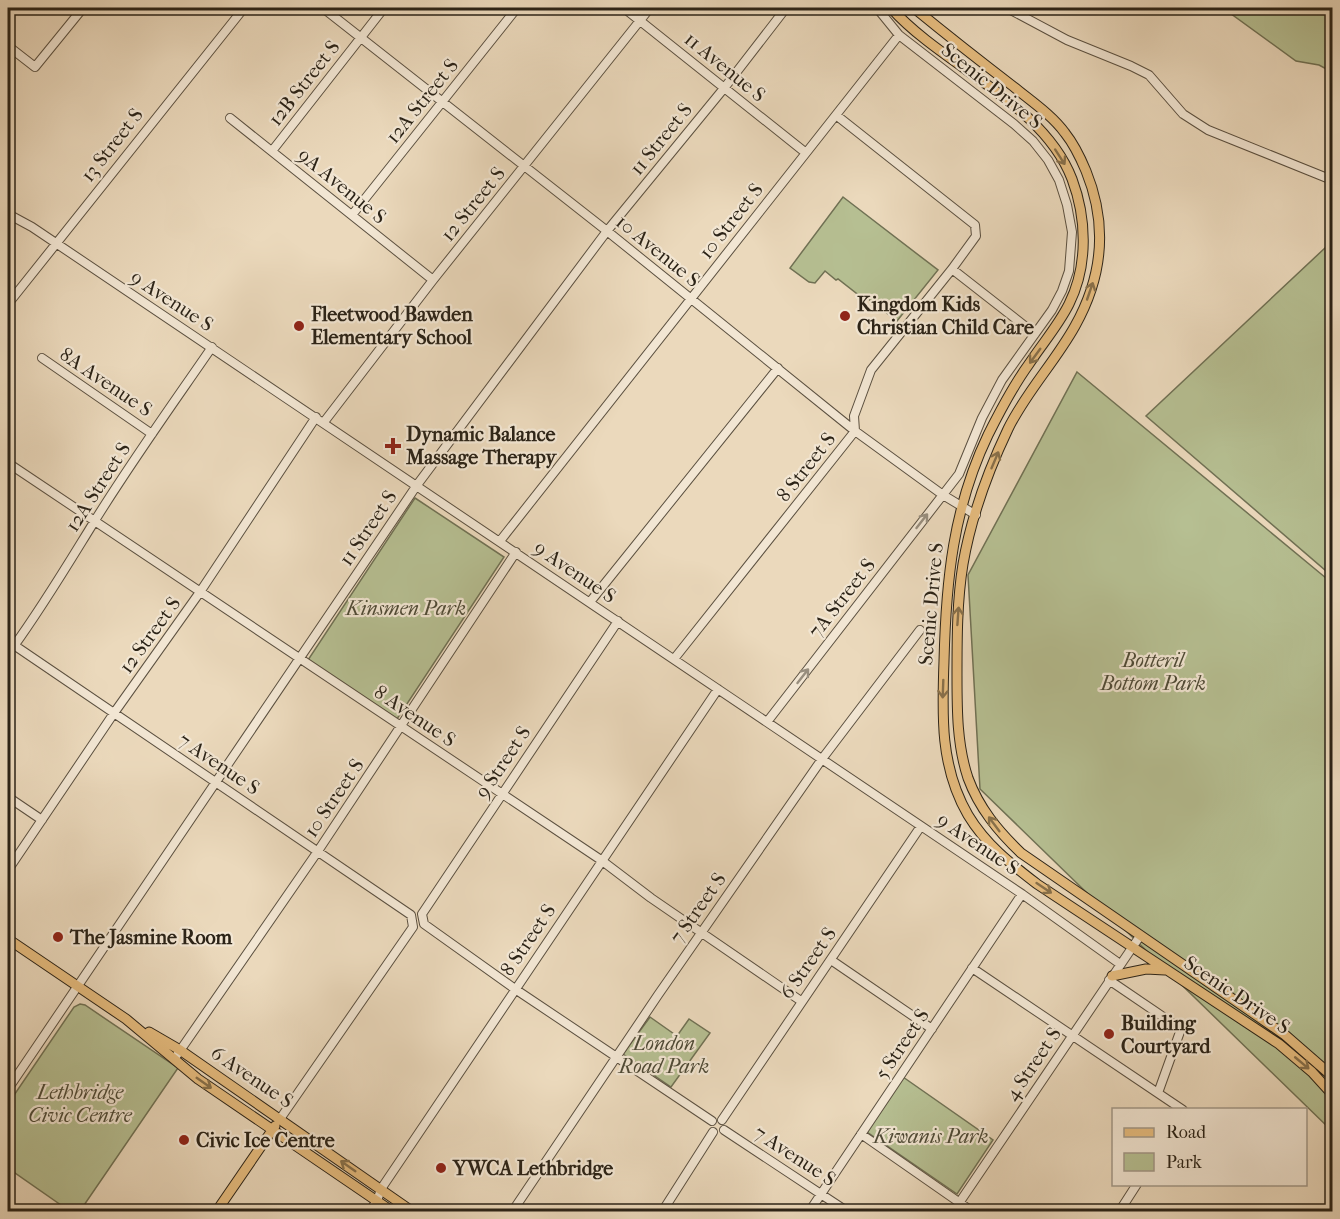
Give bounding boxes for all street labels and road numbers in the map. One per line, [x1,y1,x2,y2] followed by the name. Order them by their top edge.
[680,27,770,107] street label: 11 Avenue S
[264,36,344,130] street label: 12B Street S
[937,38,1047,134] street label: Scenic Drive S
[381,54,463,148] street label: 12A Street S
[625,98,697,180] street label: 11 Street S
[76,104,148,186] street label: 13 Street S
[293,143,391,229] street label: 9A Avenue S
[436,162,510,246] street label: 12 Street S
[694,179,768,263] street label: 10 Street S
[611,210,705,292] street label: 10 Avenue S
[126,266,218,336] street label: 9 Avenue S
[55,343,157,421] street label: 8A Avenue S
[772,428,840,506] street label: 8 Street S
[61,438,135,536] street label: 12A Street S
[334,486,402,570] street label: 11 Street S
[530,536,620,608] street label: 9 Avenue S
[914,542,948,666] street label: Scenic Drive S
[804,554,880,642] street label: 7A Street S
[115,592,185,678] street label: 12 Street S
[370,680,460,752] street label: 8 Avenue S
[470,722,536,802] street label: 9 Street S
[174,728,264,800] street label: 7 Avenue S
[299,754,369,842] street label: 10 Street S
[933,808,1023,880] street label: 9 Avenue S
[665,868,731,948] street label: 7 Street S
[496,900,560,980] street label: 8 Street S
[775,923,841,1003] street label: 6 Street S
[1180,951,1294,1039] street label: Scenic Drive S
[870,1004,934,1084] street label: 5 Street S
[1000,1023,1066,1105] street label: 4 Street S
[206,1041,298,1113] street label: 6 Avenue S
[750,1121,840,1191] street label: 7 Avenue S

